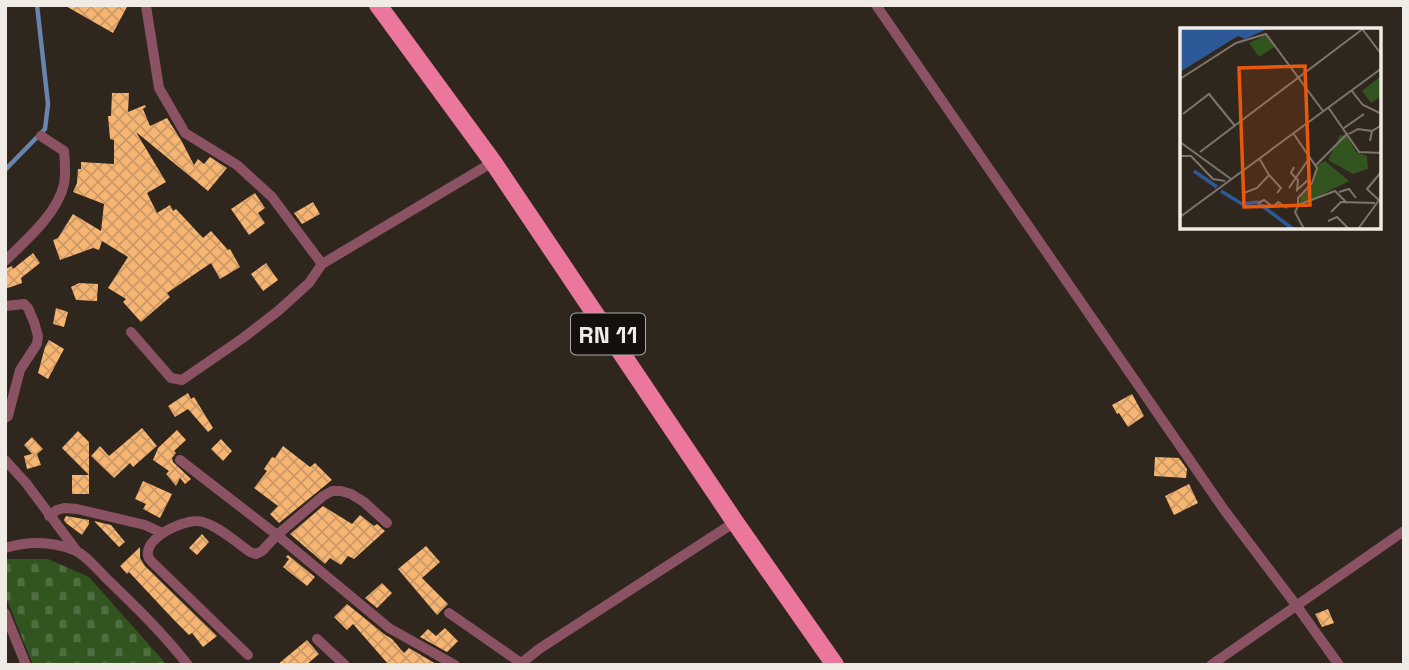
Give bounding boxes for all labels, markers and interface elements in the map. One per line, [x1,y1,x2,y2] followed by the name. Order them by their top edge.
[1180,28,1381,229] inset map
[571,314,645,354] road number: RN 11

